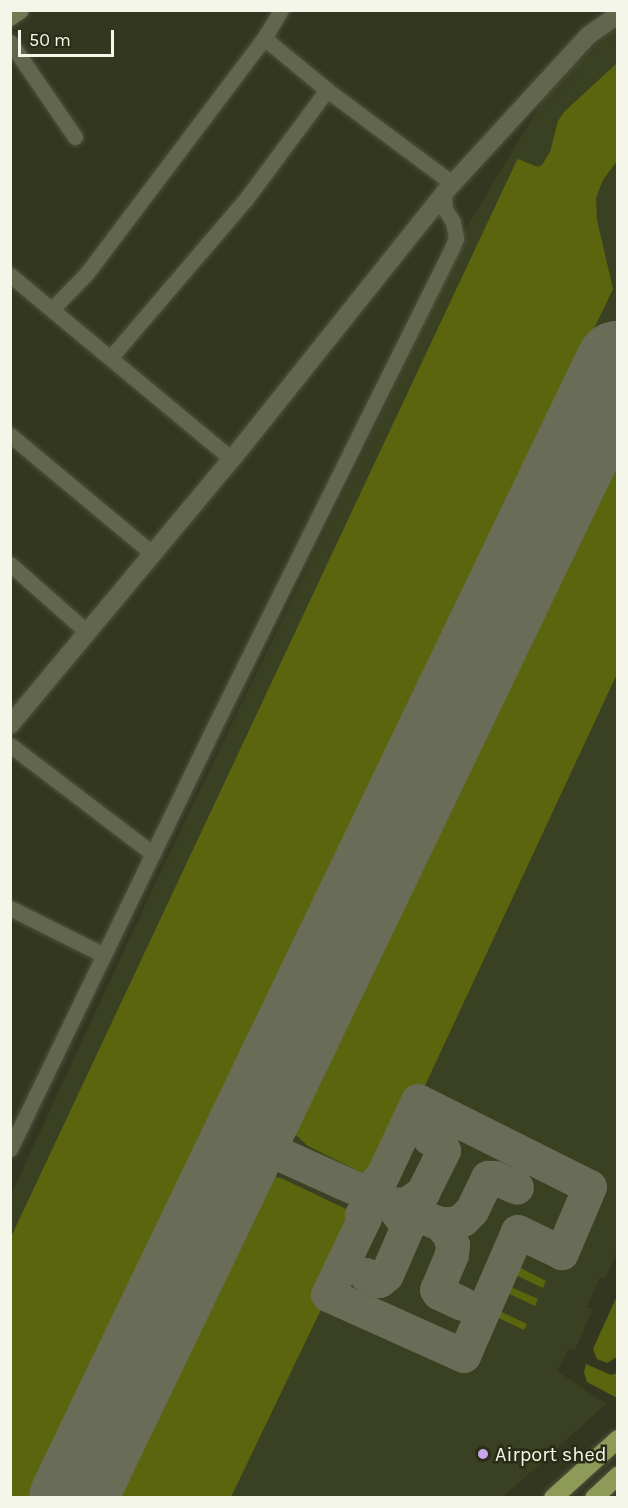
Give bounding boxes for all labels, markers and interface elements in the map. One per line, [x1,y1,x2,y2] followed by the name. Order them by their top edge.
[21,18,117,56] scale bar
[29,29,71,51] text: 50 m
[495,1442,606,1466] place label: Airport shed
[476,1447,490,1461] marker: Airport shed

